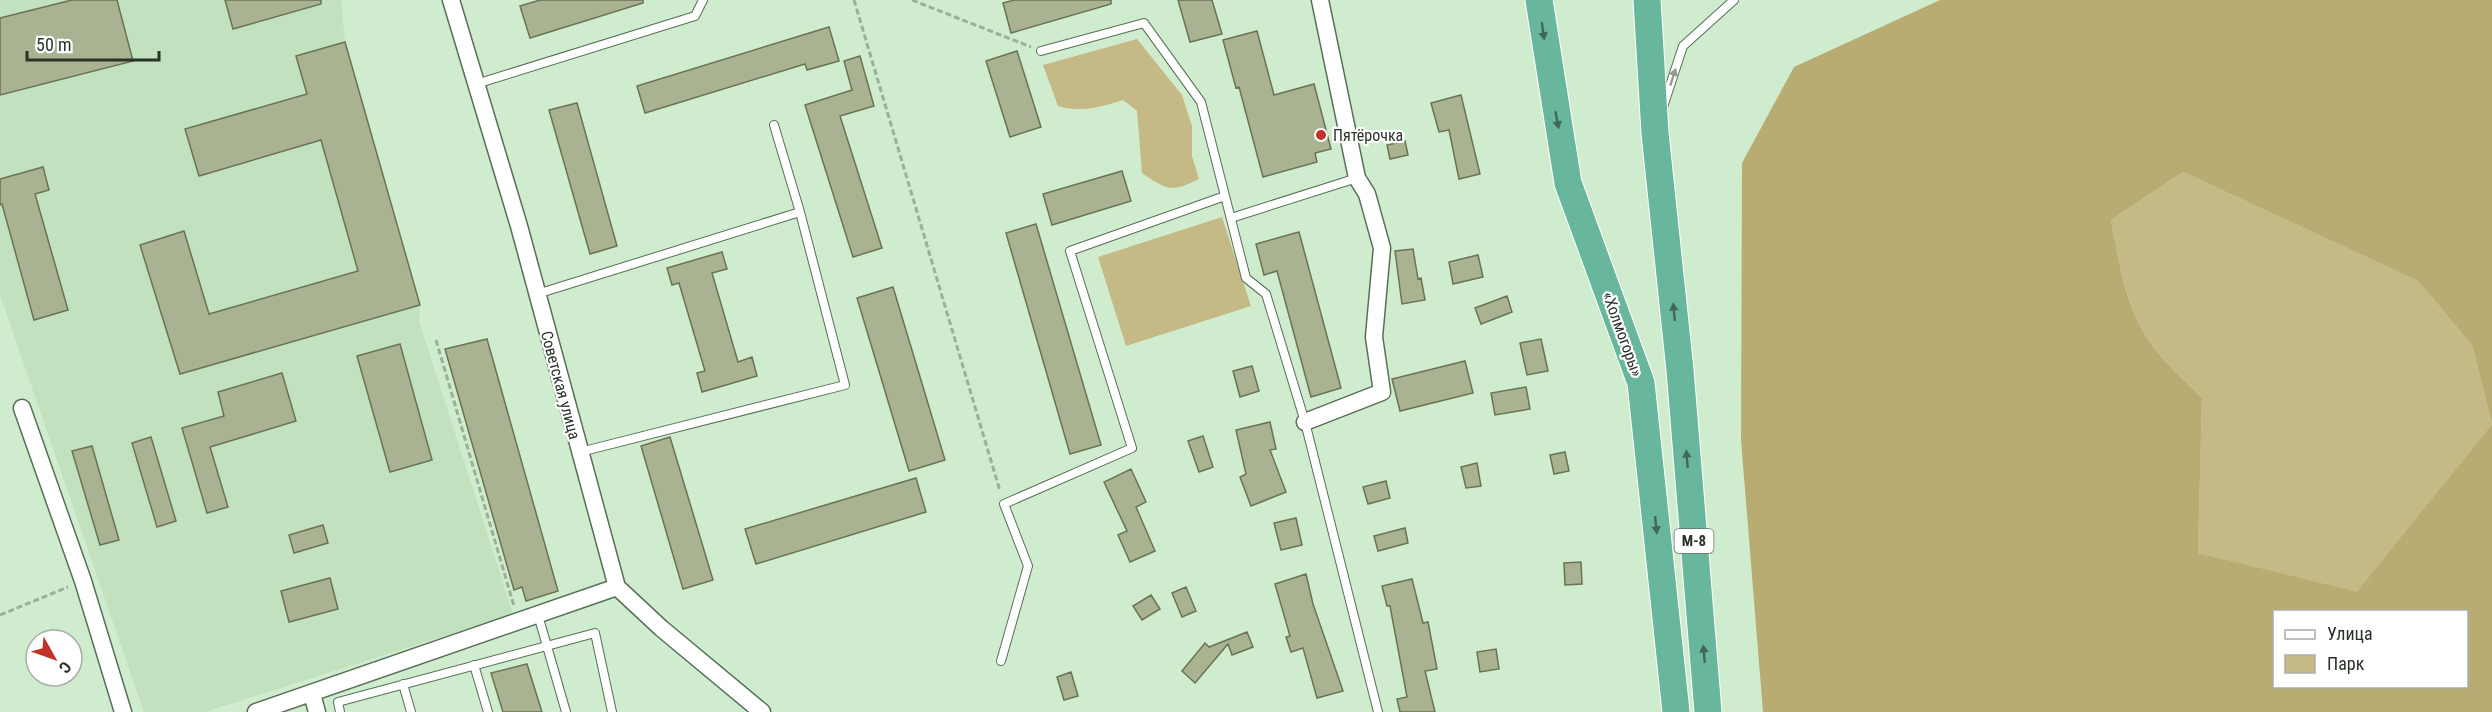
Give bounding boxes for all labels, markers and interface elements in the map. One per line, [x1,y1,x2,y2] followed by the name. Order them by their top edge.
[1539,22,1548,41] one-way arrow
[27,24,159,62] scale bar
[36,34,71,55] text: 50 m
[1669,68,1678,86] one-way arrow
[1553,111,1562,130] one-way arrow
[1333,126,1403,145] place label: Пятёрочка
[1314,128,1328,142] marker: Пятёрочка
[1598,289,1647,380] street label: «Холмогоры»
[1669,303,1679,322] one-way arrow
[537,329,584,441] street label: Советская улица
[1682,450,1692,469] one-way arrow
[1651,515,1661,534] one-way arrow
[1674,529,1714,553] road number: М-8
[2273,610,2468,688] legend
[2327,623,2373,644] text: Улица
[24,628,84,688] north arrow
[1699,644,1708,663] one-way arrow
[2327,653,2365,674] text: Парк
[55,658,75,677] text: С

